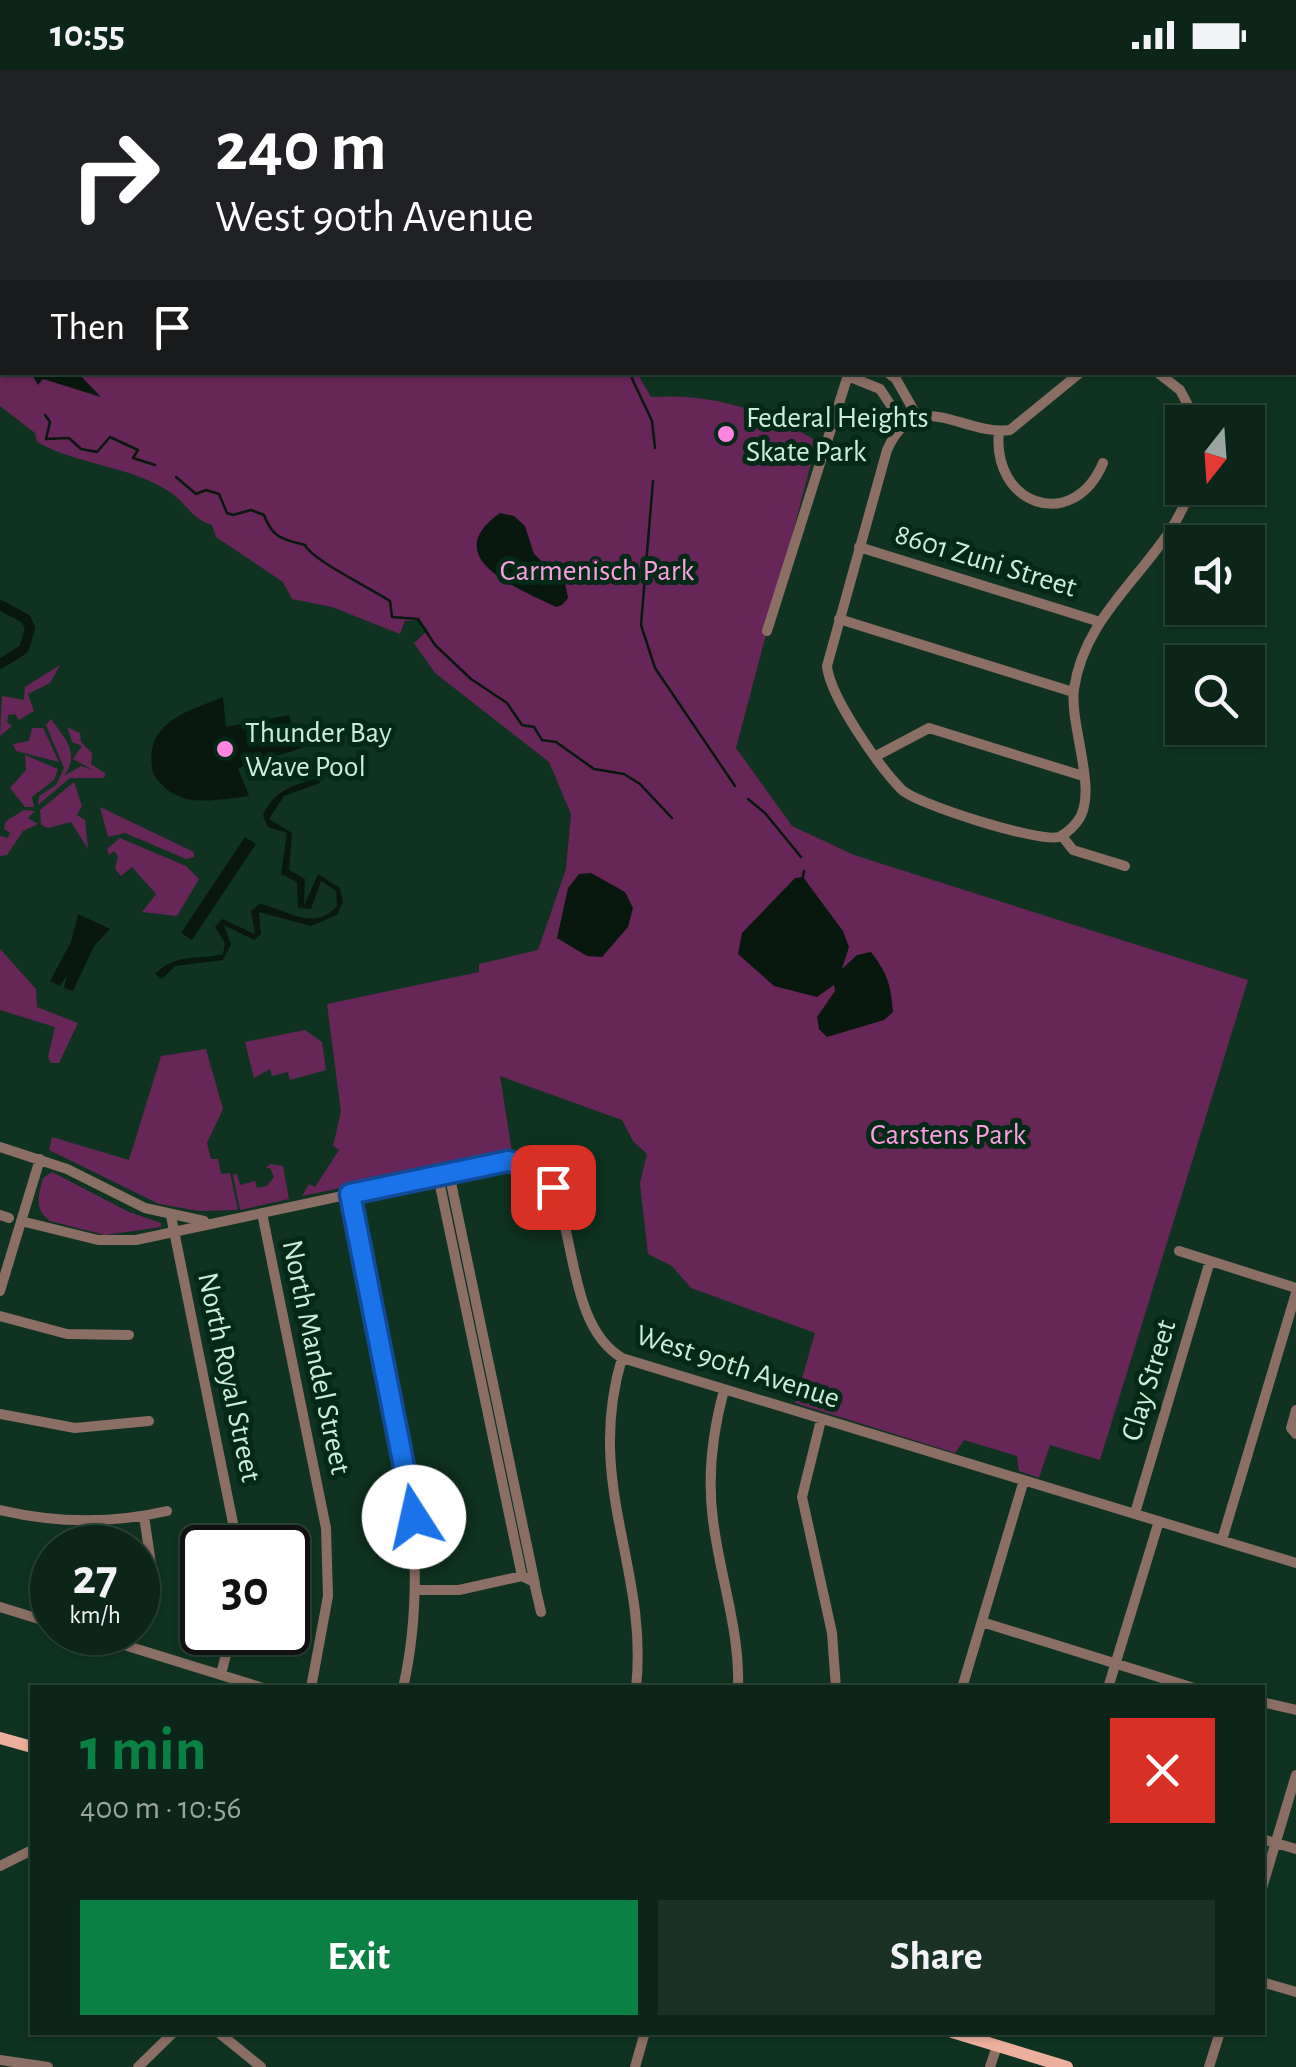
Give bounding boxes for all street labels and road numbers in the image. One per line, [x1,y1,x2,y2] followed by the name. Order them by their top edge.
[891,519,1080,603] street label: 8601 Zuni Street
[277,1237,356,1478] street label: North Mandel Street
[192,1270,266,1485] street label: North Royal Street
[1116,1316,1182,1444] street label: Clay Street
[632,1320,843,1414] street label: West 90th Avenue

